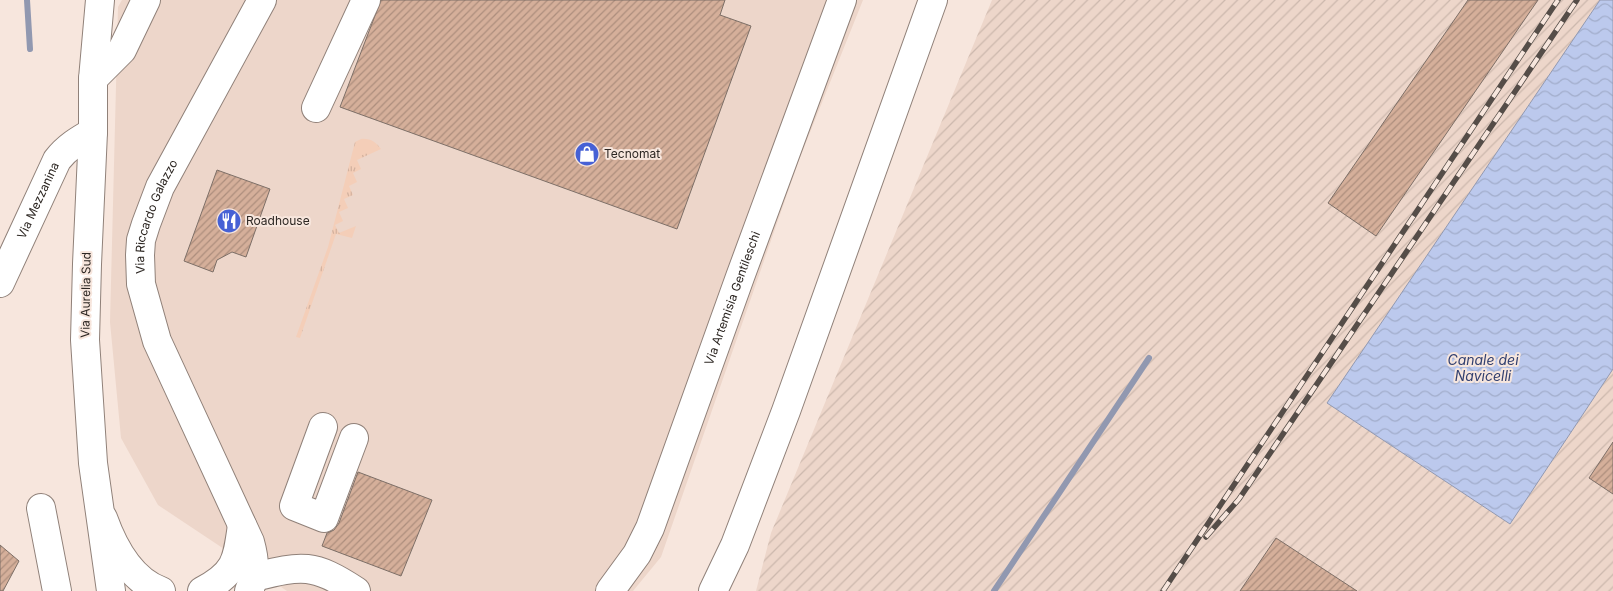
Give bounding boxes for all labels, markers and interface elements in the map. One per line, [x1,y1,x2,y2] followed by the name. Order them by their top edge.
[574,141,600,167] shop icon: Tecnomat
[604,146,660,161] place label: Tecnomat
[132,157,181,274] street label: Via Riccardo Galazzo
[14,159,62,241] street label: Via Mezzanina
[216,208,242,234] restaurant icon: Roadhouse
[246,213,310,228] place label: Roadhouse
[701,229,763,367] street label: Via Artemisia Gentileschi
[77,252,94,338] street label: Via Aurelia Sud
[1447,351,1519,384] water label: Canale dei Navicelli

